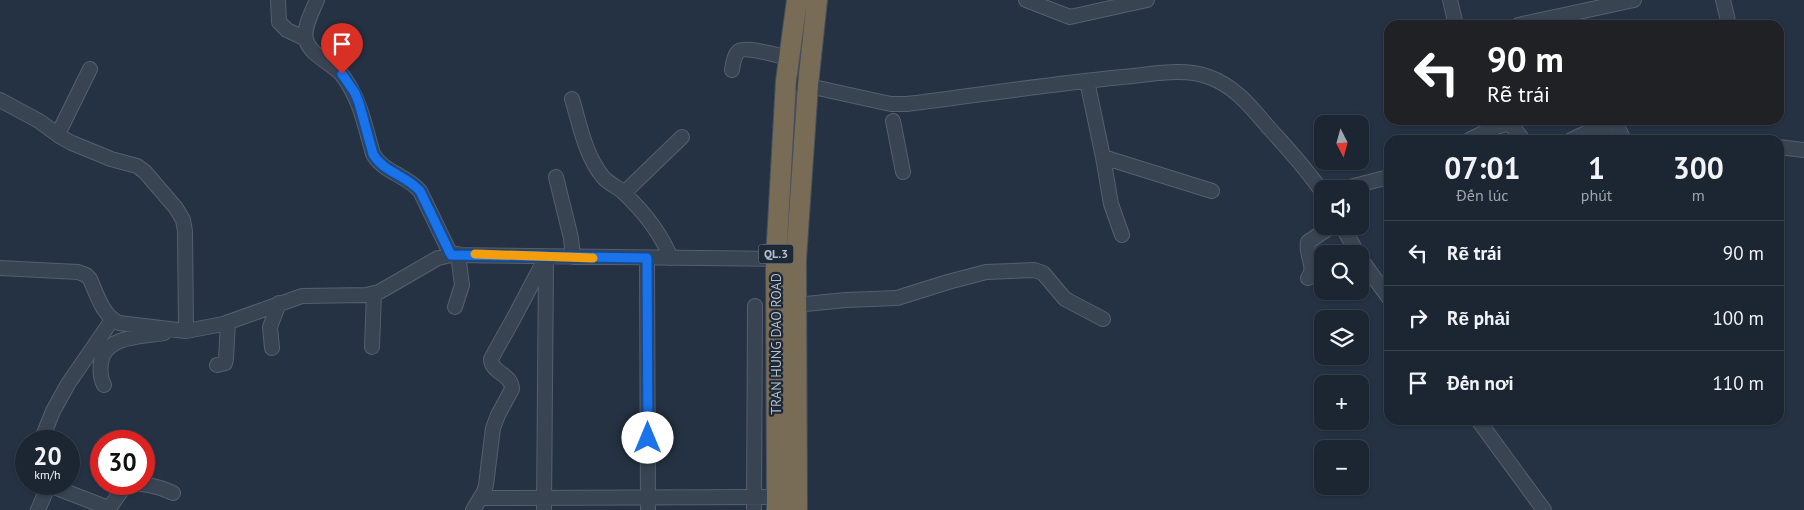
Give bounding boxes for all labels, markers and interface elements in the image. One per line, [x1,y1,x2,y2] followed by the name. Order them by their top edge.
[321,23,363,74] pin
[328,30,356,58] icon: arrive
[1487,36,1564,82] text: 90 m
[1404,40,1469,105] icon: left
[1487,80,1550,108] text: Rẽ trái
[1314,115,1369,170] north arrow
[1314,115,1369,495] map controls
[1444,148,1520,187] text: 07:01
[1588,148,1605,187] text: 1
[1673,148,1724,187] text: 300
[1314,180,1369,235] button: sound
[1456,185,1509,205] text: Đến lúc
[1581,185,1612,205] text: phút
[1692,185,1705,205] text: m
[1404,239,1432,267] icon: left
[1447,241,1502,265] text: Rẽ trái
[1723,241,1764,265] text: 90 m
[758,244,794,264] road number: QL.3
[1314,245,1369,300] button: search
[767,273,785,415] street label: TRAN HUNG DAO ROAD
[1404,304,1432,332] icon: right
[1447,306,1510,330] text: Rẽ phải
[1712,306,1764,330] text: 100 m
[1314,310,1369,365] button: layers
[1404,369,1432,397] icon: arrive
[1447,371,1514,395] text: Đến nơi
[1712,371,1764,395] text: 110 m
[1314,375,1369,430] button: +
[621,411,673,463] position arrow
[90,430,155,495] speed limit sign: 30
[33,440,62,472] text: 20
[1314,440,1369,495] button: −
[34,467,61,482] text: km/h

